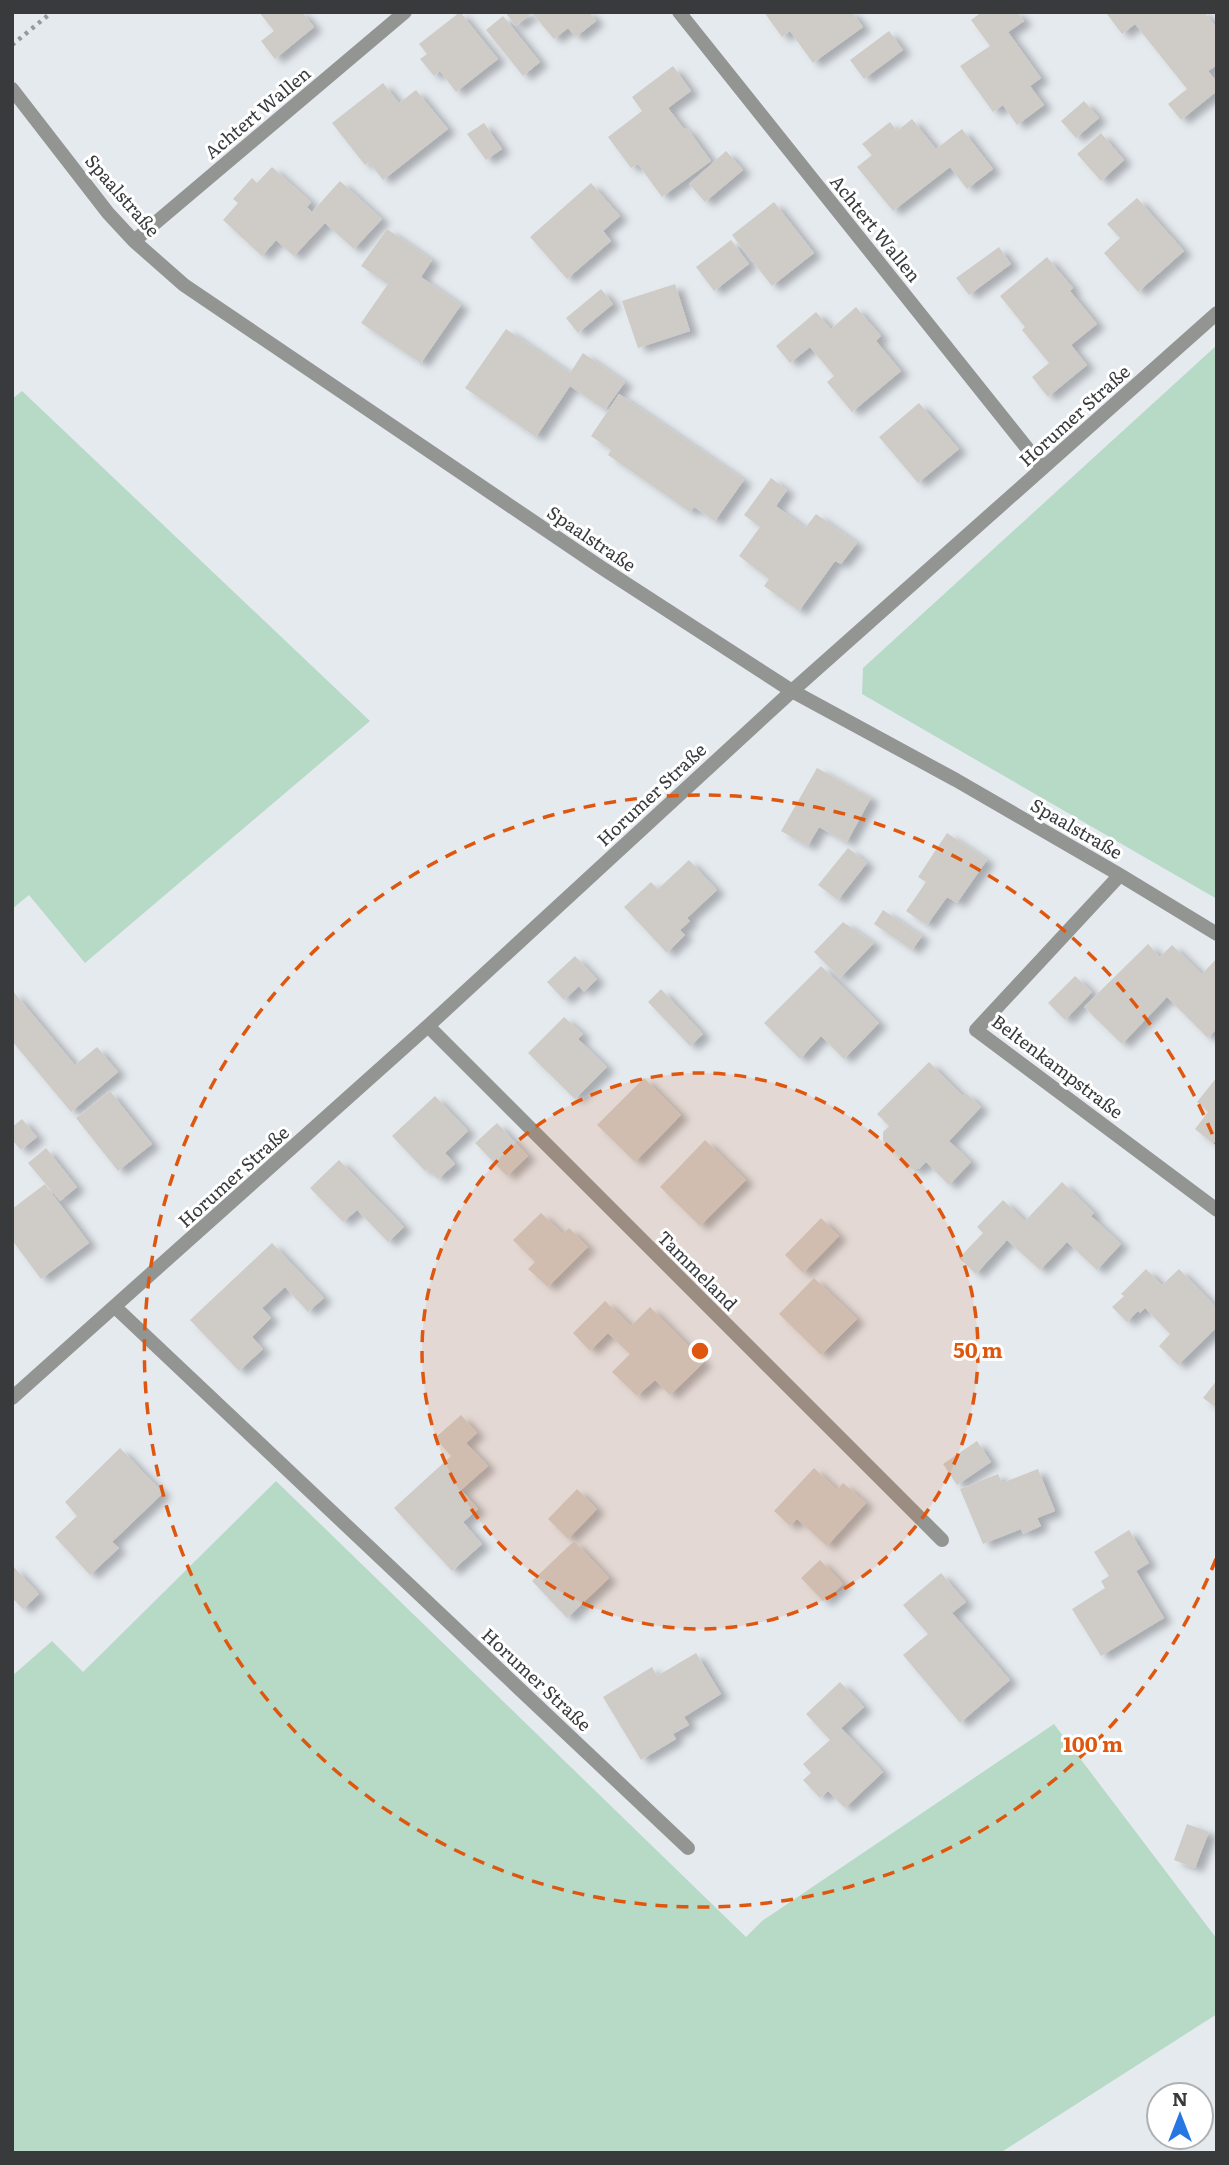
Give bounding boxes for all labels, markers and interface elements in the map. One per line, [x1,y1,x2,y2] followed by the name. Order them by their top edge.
[198,59,316,164] street label: Achtert Wallen
[79,148,167,242] street label: Spaalstraße
[824,169,928,288] street label: Achtert Wallen
[1013,358,1135,472] street label: Horumer Straße
[542,498,642,578] street label: Spaalstraße
[590,736,712,852] street label: Horumer Straße
[1026,791,1128,865] street label: Spaalstraße
[987,1008,1129,1124] street label: Beltenkampstraße
[172,1119,294,1233] street label: Horumer Straße
[652,1224,744,1316] street label: Tammeland
[953,1333,1003,1364] text: 50 m
[688,1339,712,1363] centre of rings
[476,1621,598,1737] street label: Horumer Straße
[1063,1727,1123,1758] text: 100 m
[1145,2081,1215,2151] north arrow
[1172,2084,1188,2112] text: N

